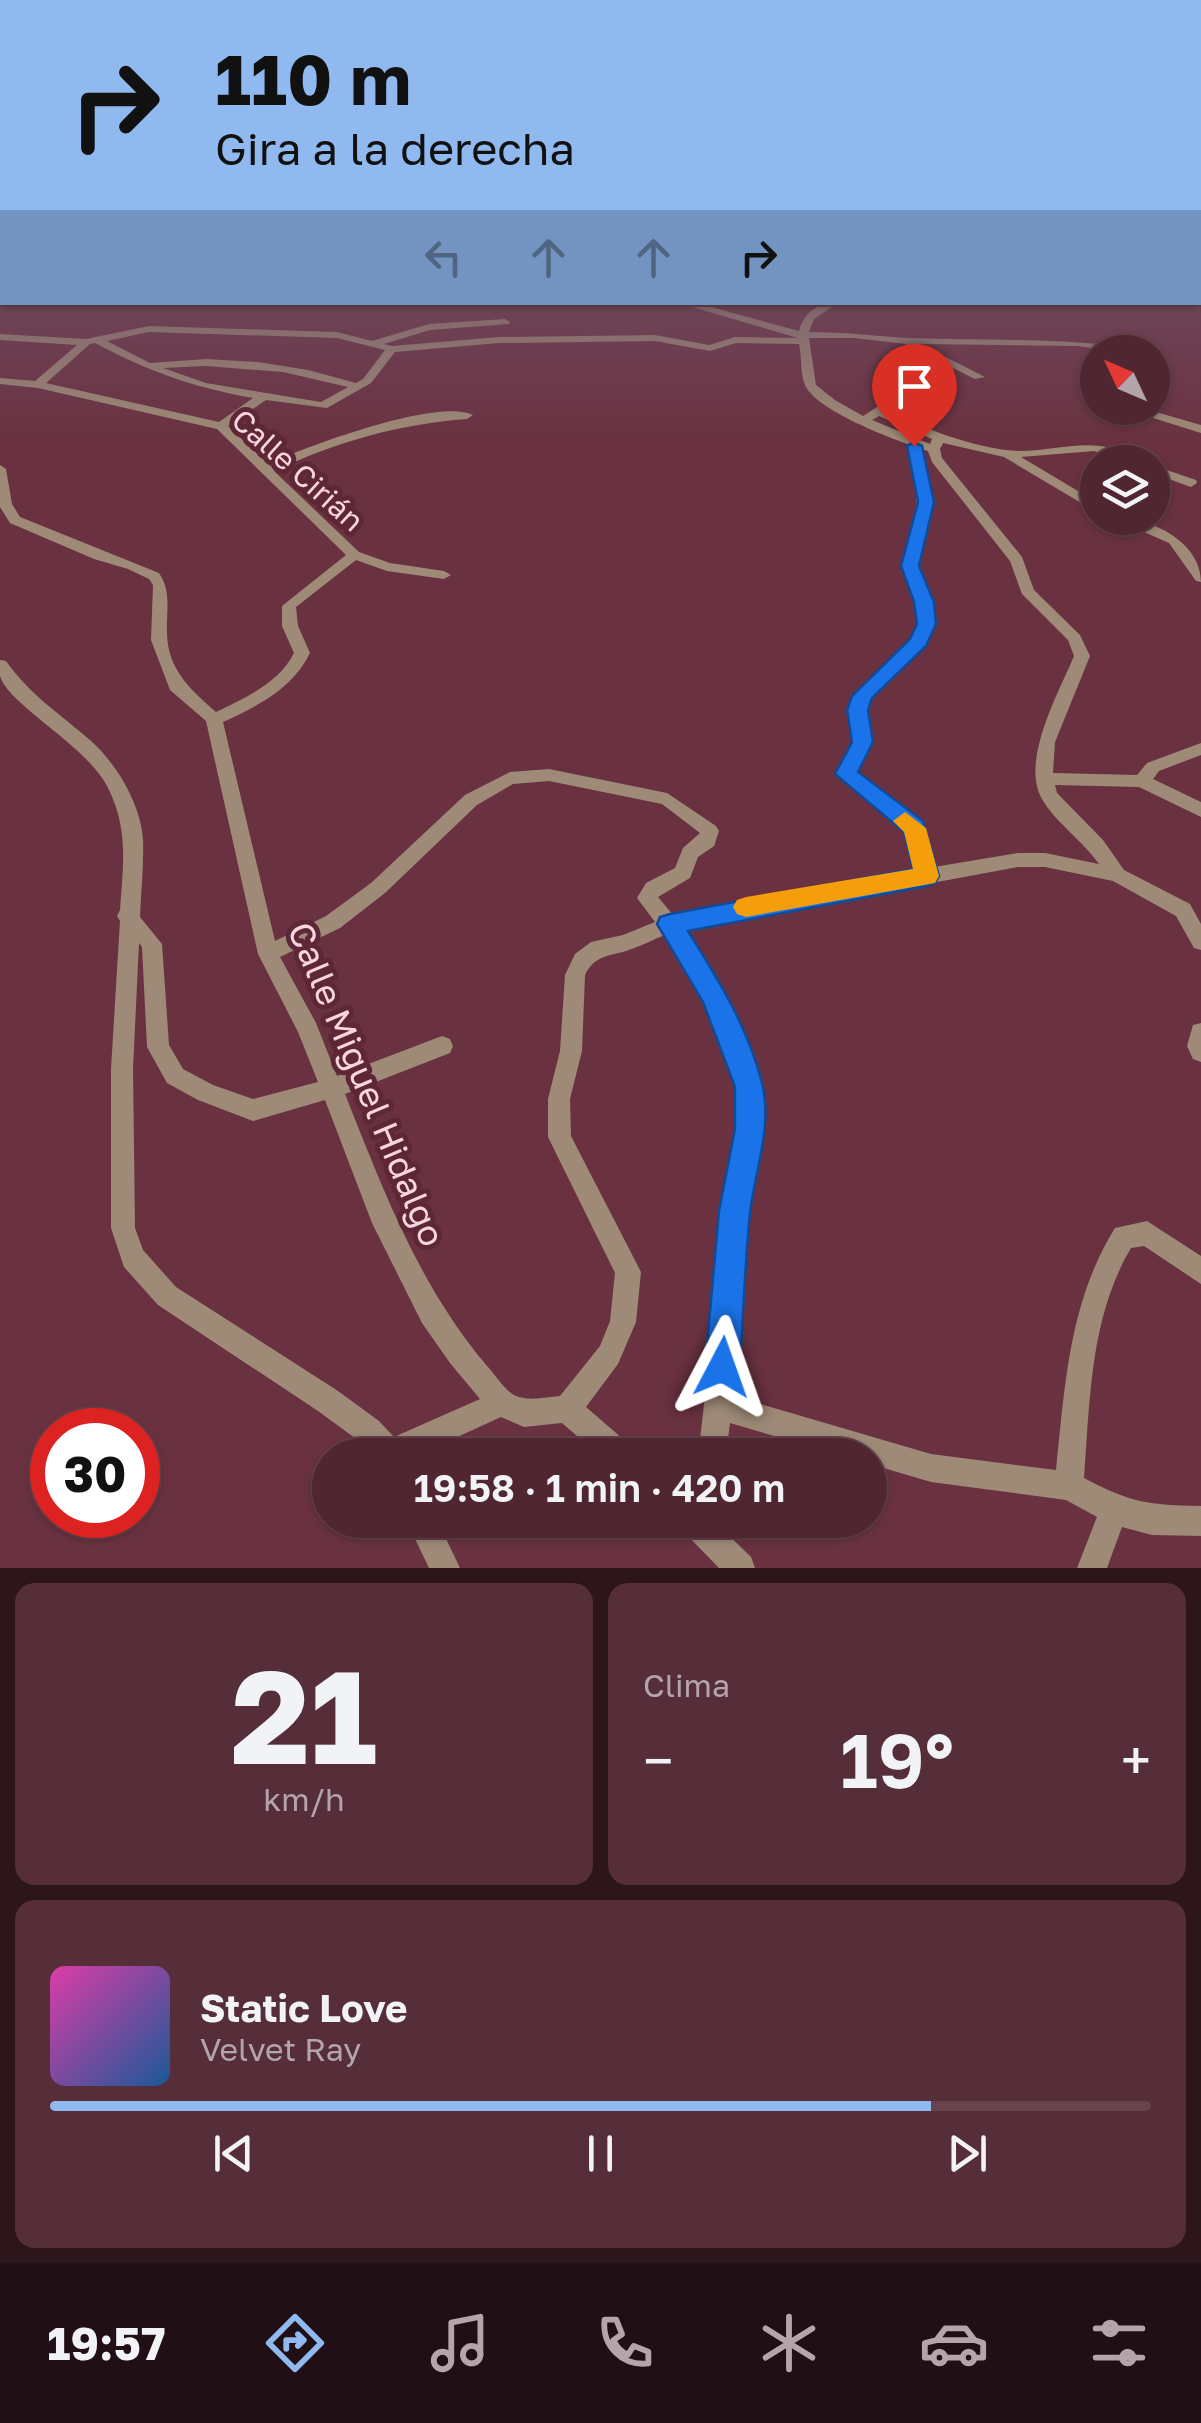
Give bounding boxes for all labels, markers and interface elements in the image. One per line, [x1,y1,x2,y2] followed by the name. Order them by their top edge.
[215,36,411,120] text: 110 m
[50,40,180,170] icon: right
[215,121,575,175] text: Gira a la derecha
[416,230,471,285] icon: left
[521,230,576,285] icon: ahead
[626,230,681,285] icon: ahead
[731,230,786,285] icon: right
[1080,335,1170,425] north arrow
[1080,335,1170,535] map controls
[872,344,957,447] pin
[887,359,942,414] icon: arrive
[225,402,371,538] street label: Calle Cirián
[1080,445,1170,535] button: layers
[280,916,454,1252] street label: Calle Miguel Hidalgo
[670,1315,774,1419] position arrow
[30,1408,160,1538] speed limit sign: 30
[414,1465,785,1510] text: 19:58 · 1 min · 420 m
[231,1637,377,1793] text: 21
[643,1666,730,1704] text: Clima
[840,1714,954,1805] text: 19°
[643,1727,673,1793] text: −
[1121,1727,1151,1793] text: +
[263,1780,345,1818] text: km/h
[200,1985,407,2030] text: Static Love
[200,2030,361,2068] text: Velvet Ray
[206,2126,261,2181] icon: previous
[573,2126,628,2181] icon: pause
[940,2126,995,2181] icon: next
[260,2308,330,2378] icon: directions
[425,2308,495,2378] icon: music
[590,2308,660,2378] icon: phone
[754,2308,824,2378] icon: climate
[919,2308,989,2378] icon: car
[1084,2308,1154,2378] icon: filters
[47,2316,165,2370] text: 19:57

